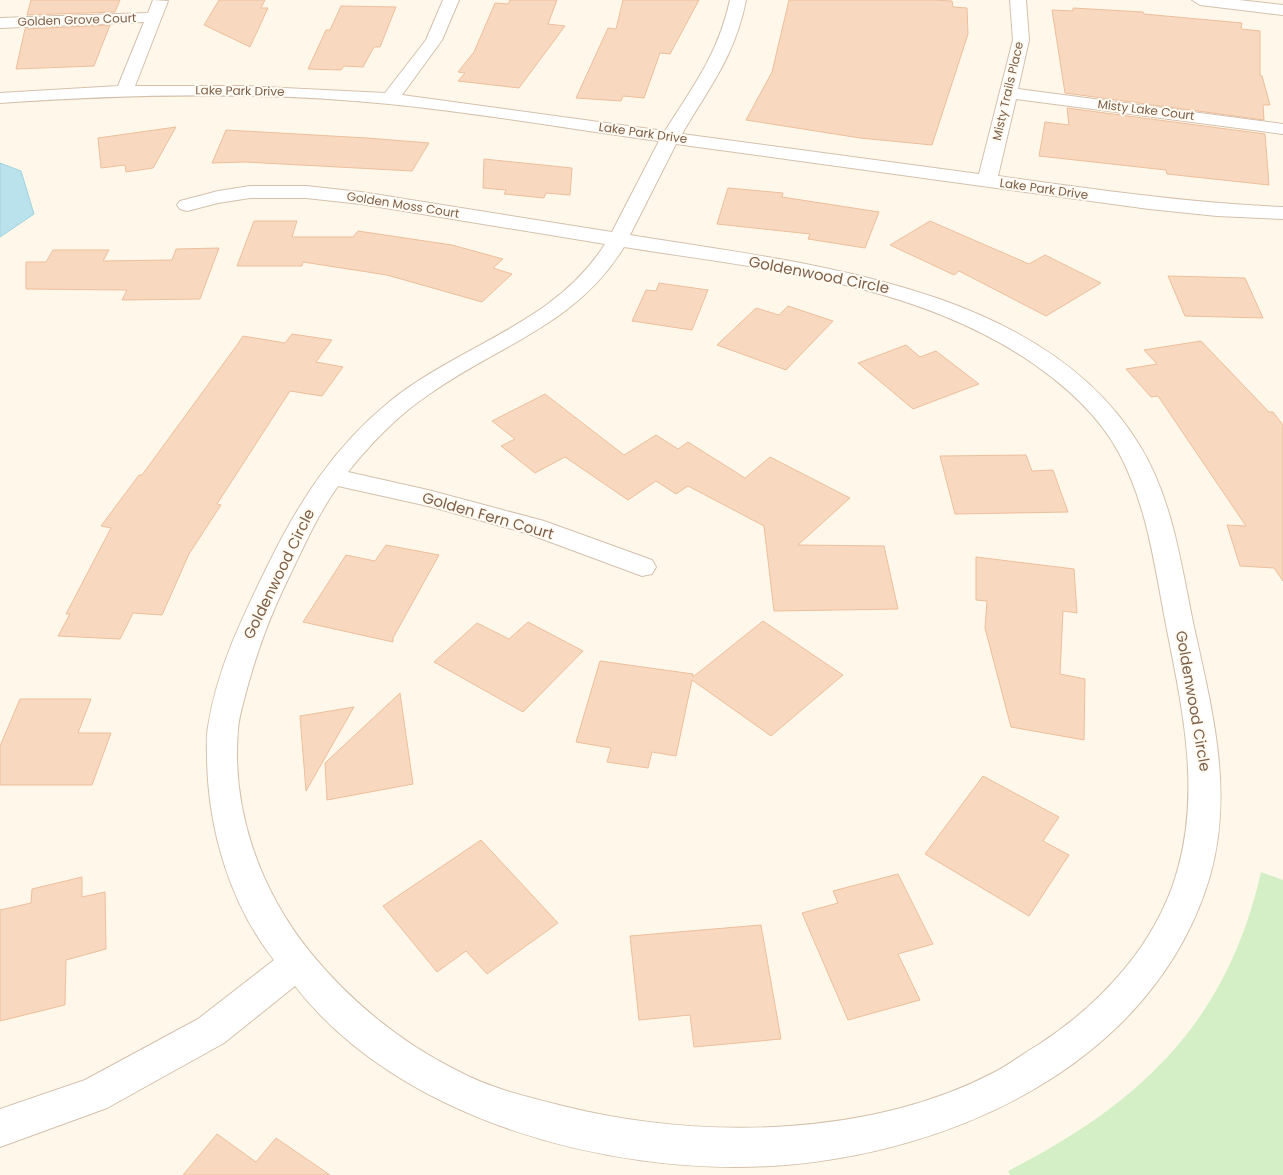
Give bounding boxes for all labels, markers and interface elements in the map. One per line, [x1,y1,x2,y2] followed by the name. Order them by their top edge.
[17,9,137,30] street label: Golden Grove Court
[988,40,1027,142] street label: Misty Trails Place
[195,81,285,100] street label: Lake Park Drive
[1097,95,1195,124] street label: Misty Lake Court
[598,118,688,147] street label: Lake Park Drive
[999,174,1089,203] street label: Lake Park Drive
[346,187,461,222] street label: Golden Moss Court
[747,251,891,298] street label: Goldenwood Circle
[420,487,556,544] street label: Golden Fern Court
[238,505,319,642] street label: Goldenwood Circle
[1171,629,1216,773] street label: Goldenwood Circle

